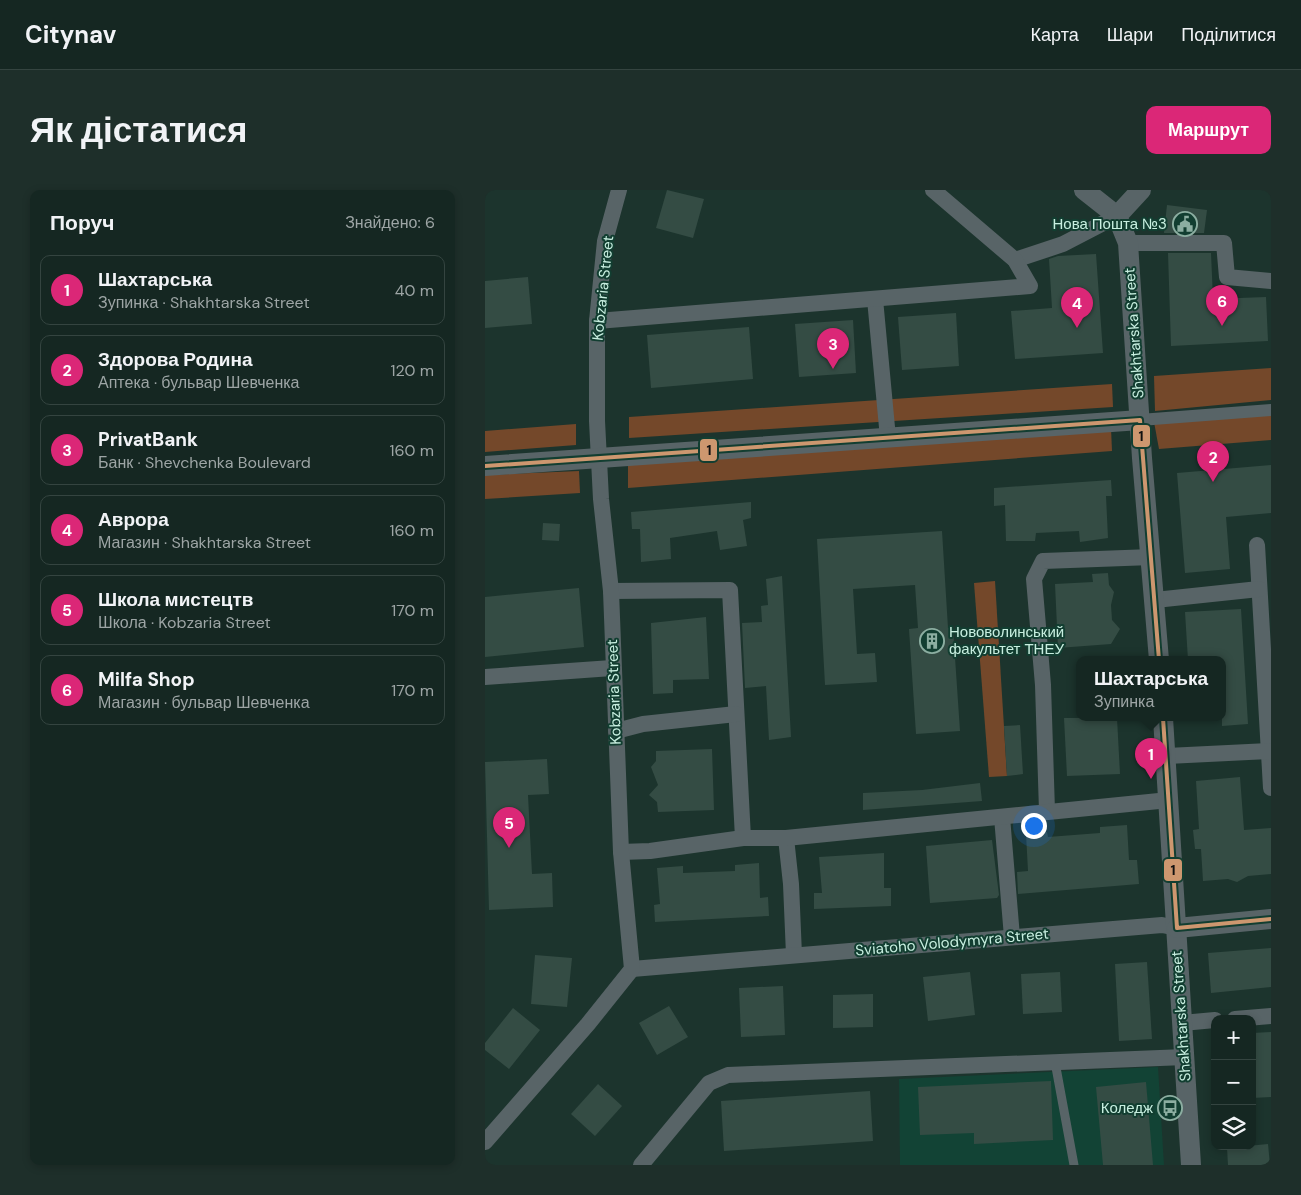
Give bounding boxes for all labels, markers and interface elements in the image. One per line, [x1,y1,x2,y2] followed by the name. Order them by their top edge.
[25,19,116,50] text: Citynav
[1031,23,1079,47] text: Карта
[1107,23,1153,47] text: Шари
[1181,23,1276,47] text: Поділитися
[1146,106,1271,154] button: Маршрут
[30,107,247,153] text: Як дістатися
[50,209,114,237] text: Поруч
[1172,211,1198,237] public building icon: Нова Пошта №3
[345,212,435,233] text: Знайдено: 6
[1053,214,1167,234] place label: Нова Пошта №3
[588,234,618,341] street label: Kobzaria Street
[98,267,212,292] text: Шахтарська
[1119,267,1149,399] street label: Shakhtarska Street
[64,280,70,301] text: 1
[395,280,434,301] text: 40 m
[1206,285,1238,326] pin: 6
[1061,287,1093,328] pin: 4
[98,292,310,313] text: Зупинка · Shakhtarska Street
[817,328,849,369] pin: 3
[98,347,253,372] text: Здорова Родина
[62,360,72,381] text: 2
[390,360,434,381] text: 120 m
[98,372,299,393] text: Аптека · бульвар Шевченка
[1132,424,1151,448] line badge: 1
[98,427,198,452] text: PrivatBank
[1138,427,1144,445] text: 1
[699,438,718,462] line badge: 1
[62,440,72,461] text: 3
[390,440,434,461] text: 160 m
[706,441,712,459] text: 1
[1197,441,1229,482] pin: 2
[98,452,311,473] text: Банк · Shevchenka Boulevard
[98,507,169,532] text: Аврора
[62,520,72,541] text: 4
[390,520,434,541] text: 160 m
[98,532,311,553] text: Магазин · Shakhtarska Street
[98,587,253,612] text: Школа мистецтв
[62,600,72,621] text: 5
[391,600,434,621] text: 170 m
[98,612,271,633] text: Школа · Kobzaria Street
[949,622,1064,659] place label: Нововолинський факультет ТНЕУ
[919,628,945,654] building icon: Нововолинський факультет ТНЕУ
[602,639,626,745] street label: Kobzaria Street
[1076,656,1226,721] popup
[1094,666,1208,691] text: Шахтарська
[98,667,195,692] text: Milfa Shop
[62,680,72,701] text: 6
[391,680,434,701] text: 170 m
[1094,691,1154,712] text: Зупинка
[98,692,310,713] text: Магазин · бульвар Шевченка
[1135,738,1167,779] pin: 1
[493,807,525,848] pin: 5
[1021,813,1047,839] your location
[1163,858,1183,882] line badge: 1
[1170,861,1176,879] text: 1
[855,924,1050,960] street label: Sviatoho Volodymyra Street
[1166,950,1196,1082] street label: Shakhtarska Street
[1211,1015,1256,1150] map controls
[1211,1015,1256,1060] button: +
[1211,1060,1256,1105] button: −
[1157,1095,1183,1121] bus stop icon: Коледж
[1101,1098,1153,1118] place label: Коледж
[1211,1105,1256,1150] button: layers

